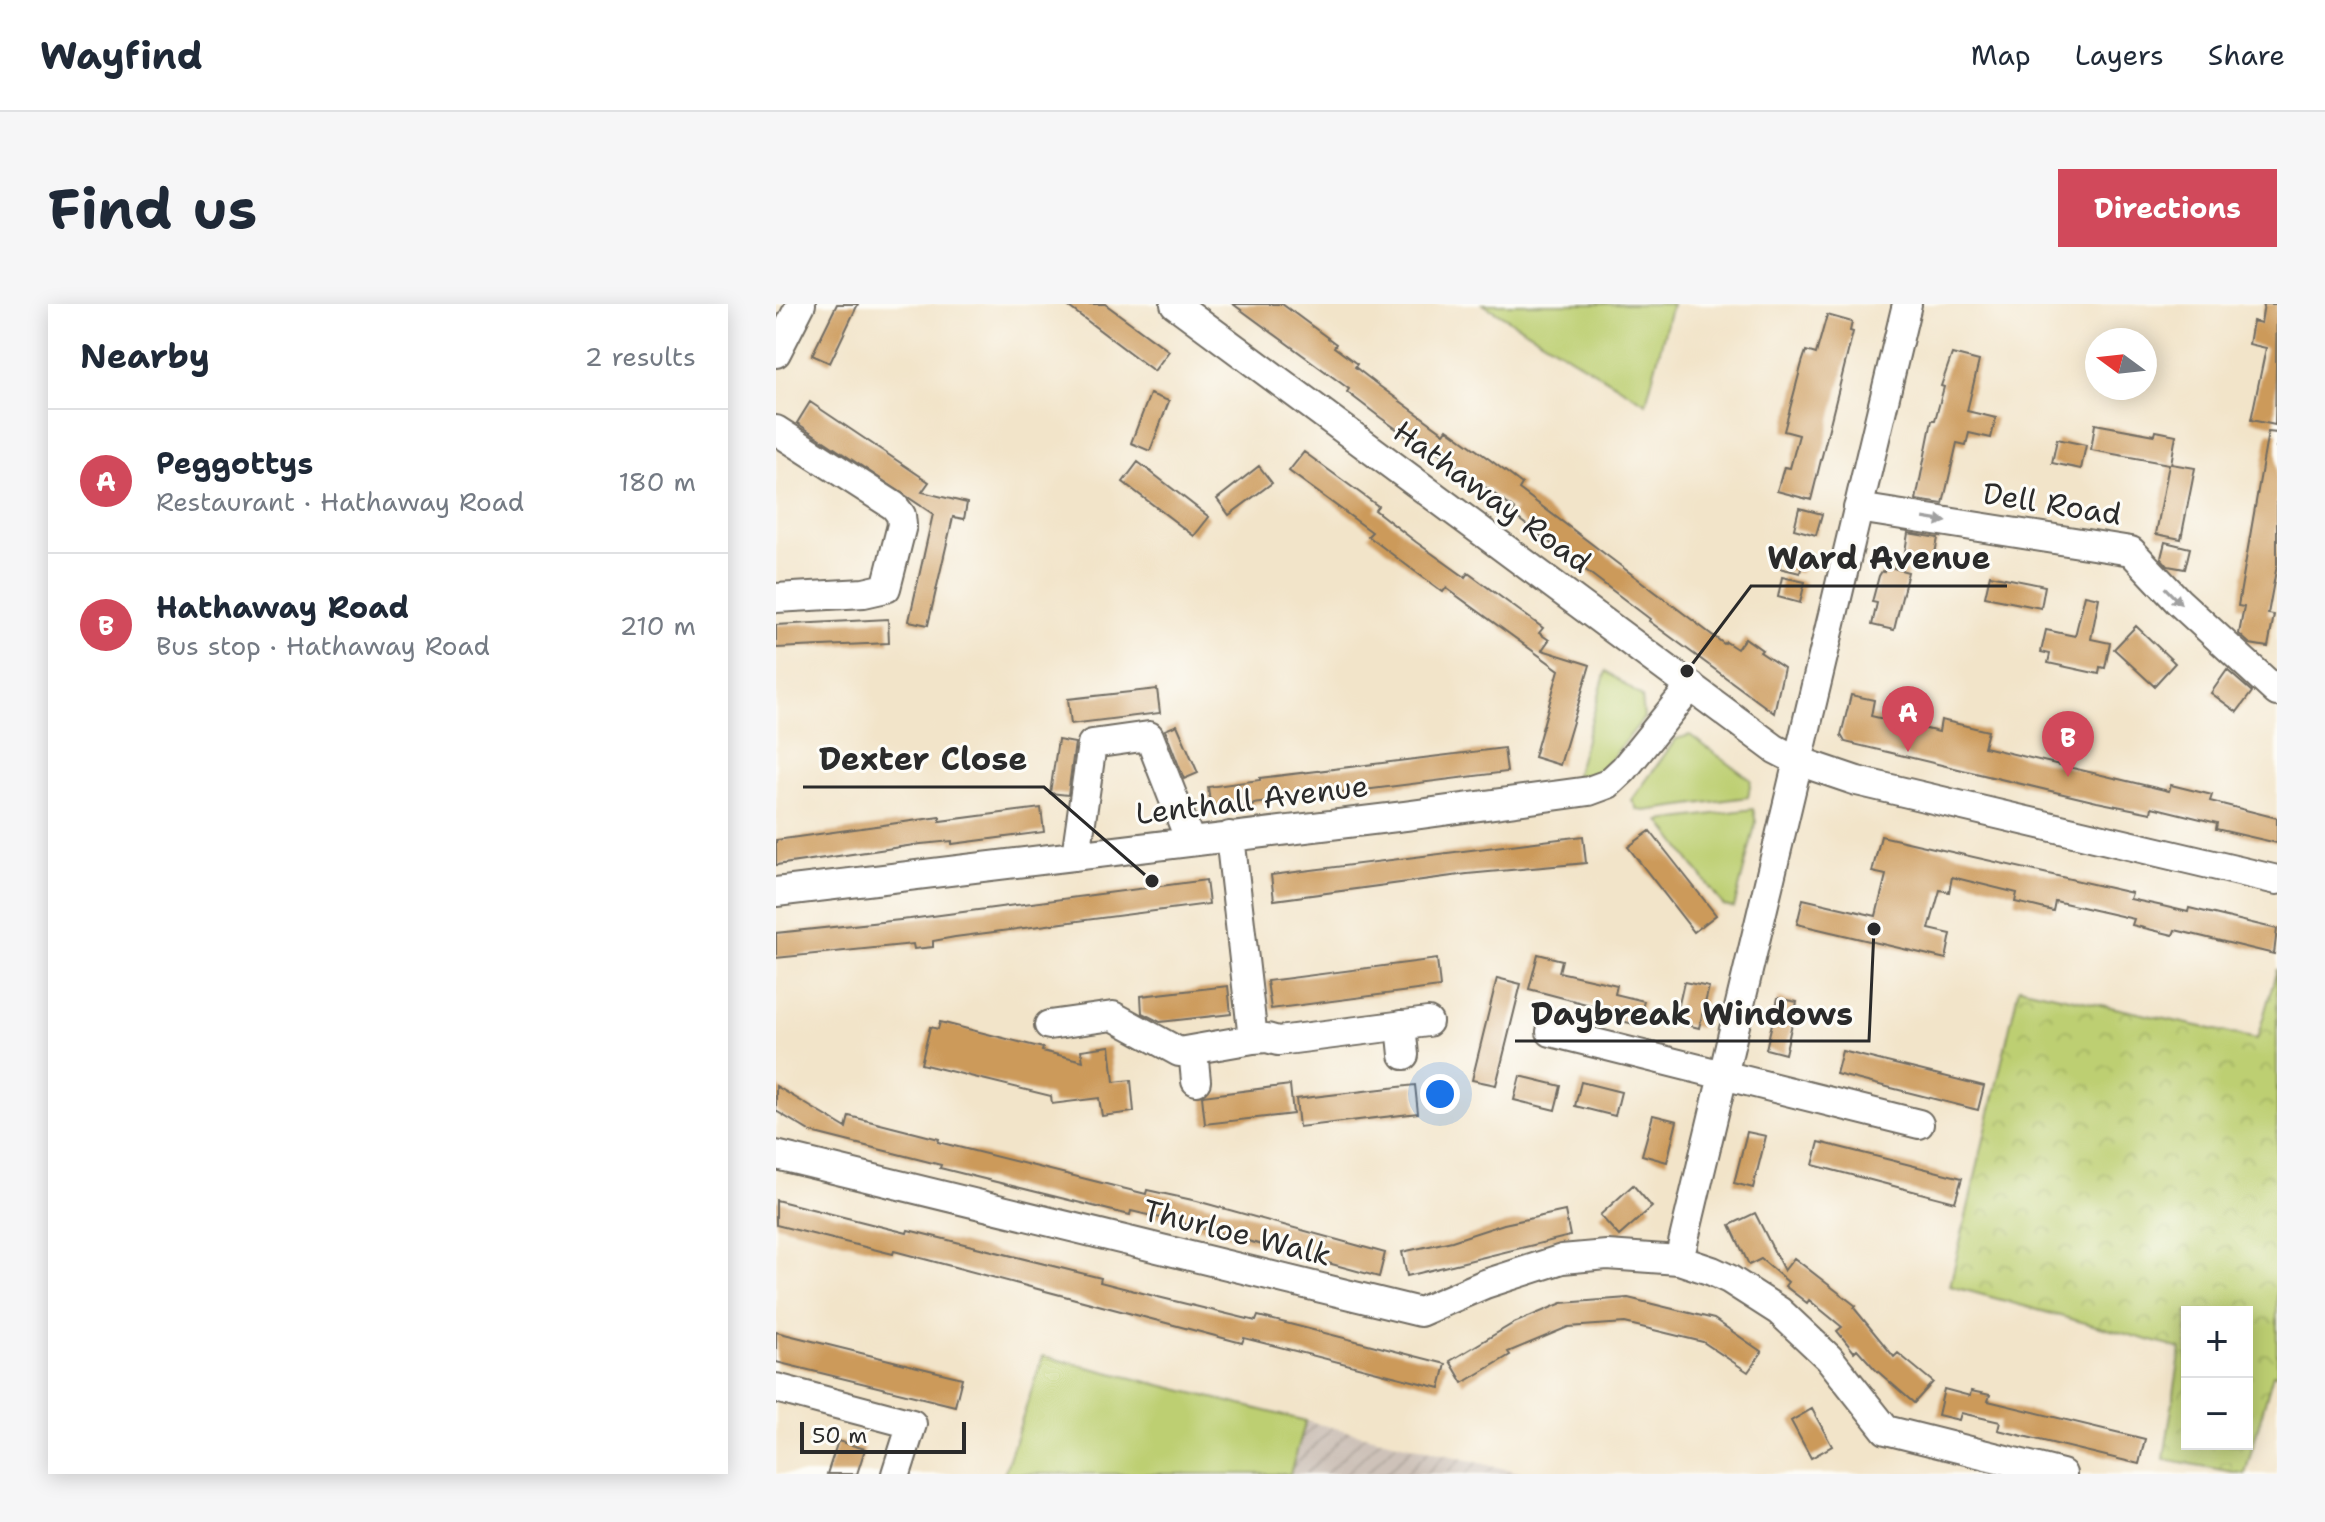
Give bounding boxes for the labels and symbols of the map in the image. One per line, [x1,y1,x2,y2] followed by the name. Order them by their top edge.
[2085,328,2157,400] north arrow
[1385,411,1600,582] street label: Hathaway Road
[1980,472,2124,535] street label: Dell Road
[1922,514,1947,527] one-way arrow
[1751,530,2007,586] callout: Ward Avenue
[1767,536,1991,579] text: Ward Avenue
[2163,586,2181,605] one-way arrow
[1882,686,1934,752] pin: A
[2042,711,2094,777] pin: B
[803,731,1044,787] callout: Dexter Close
[819,737,1027,780] text: Dexter Close
[1133,765,1371,834] street label: Lenthall Avenue
[1515,985,1869,1041] callout: Daybreak Windows
[1531,992,1853,1035] text: Daybreak Windows
[1420,1074,1460,1114] your location
[1139,1189,1335,1276] street label: Thurloe Walk
[800,1418,966,1454] scale bar

